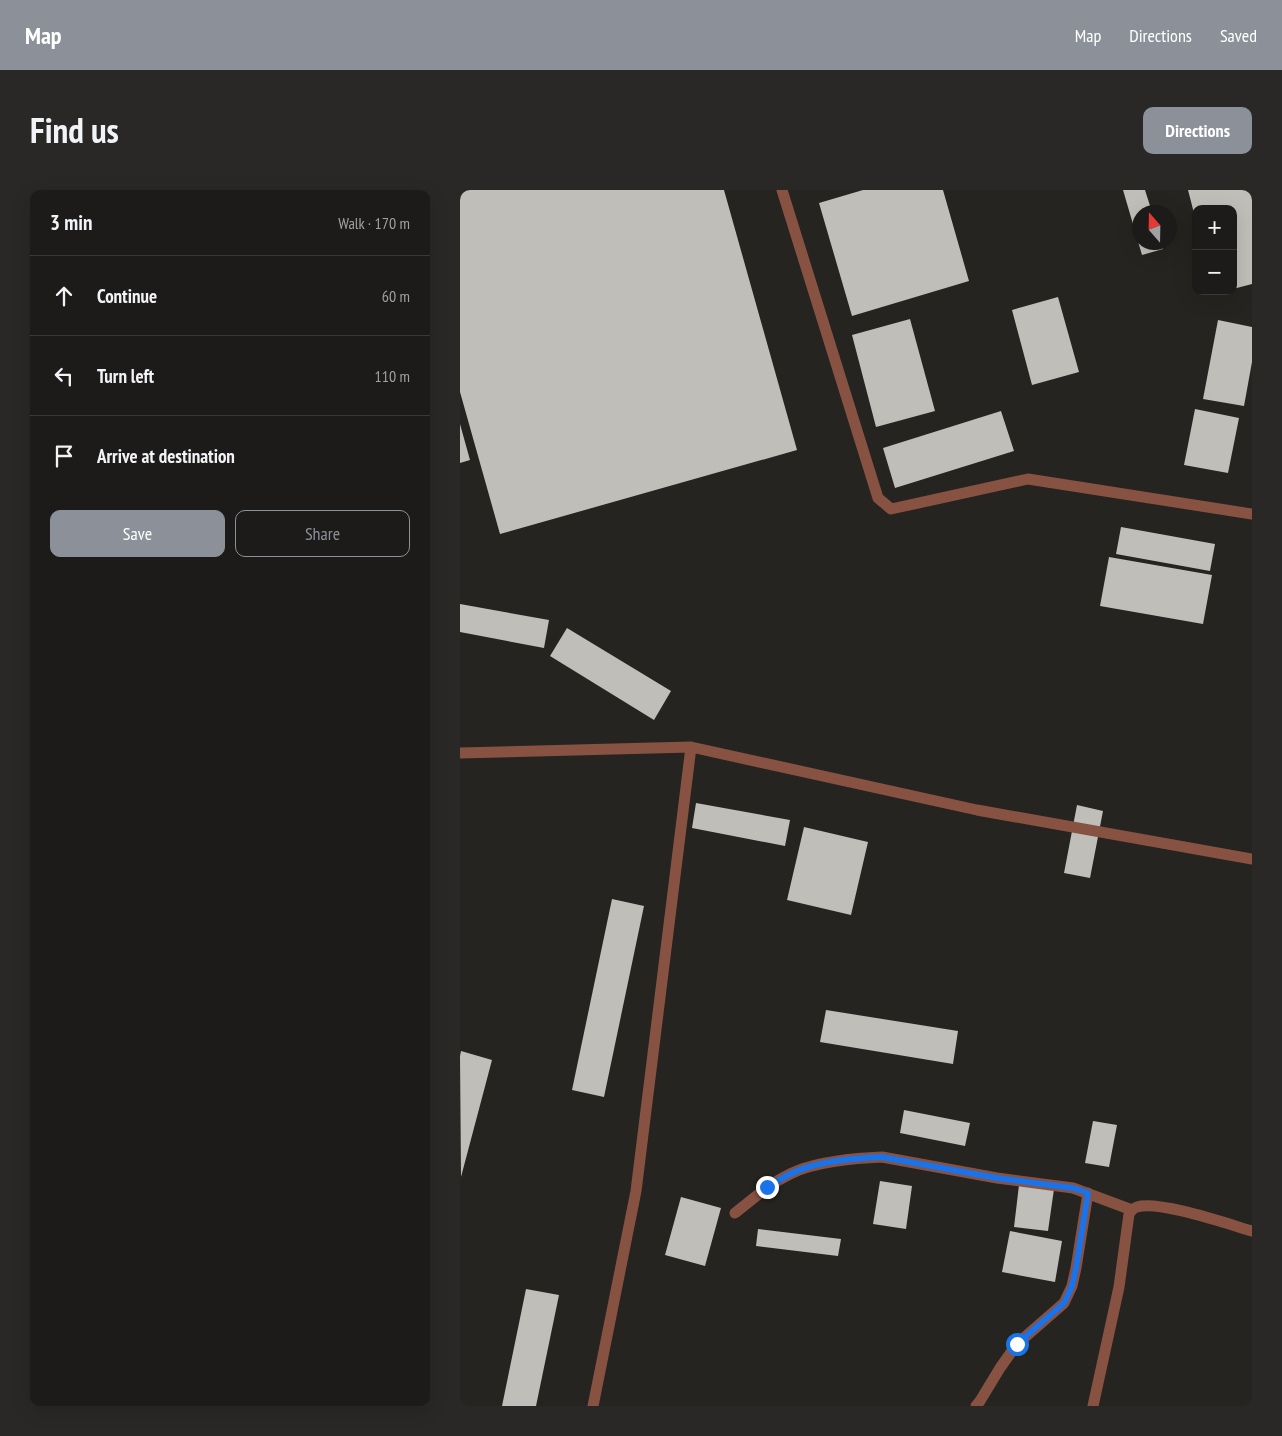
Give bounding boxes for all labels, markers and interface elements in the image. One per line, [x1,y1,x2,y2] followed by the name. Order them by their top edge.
[25,20,62,51] text: Map
[1075,24,1101,47] text: Map
[1129,24,1192,47] text: Directions
[1220,24,1257,47] text: Saved
[30,107,119,153] text: Find us
[1143,107,1252,154] button: Directions
[1132,205,1177,250] north arrow
[1192,205,1237,295] map controls
[1192,205,1237,250] button: +
[50,209,92,236] text: 3 min
[338,213,410,233] text: Walk · 170 m
[1192,250,1237,295] button: −
[50,282,78,310] icon: ahead
[97,284,157,308] text: Continue
[382,286,410,306] text: 60 m
[50,362,78,390] icon: left
[97,364,154,388] text: Turn left
[375,366,410,386] text: 110 m
[50,442,78,470] icon: arrive
[97,444,235,468] text: Arrive at destination
[50,510,225,557] button: Save
[235,510,410,557] button: Share
[756,1176,779,1199] route end
[1006,1333,1029,1356] route start

